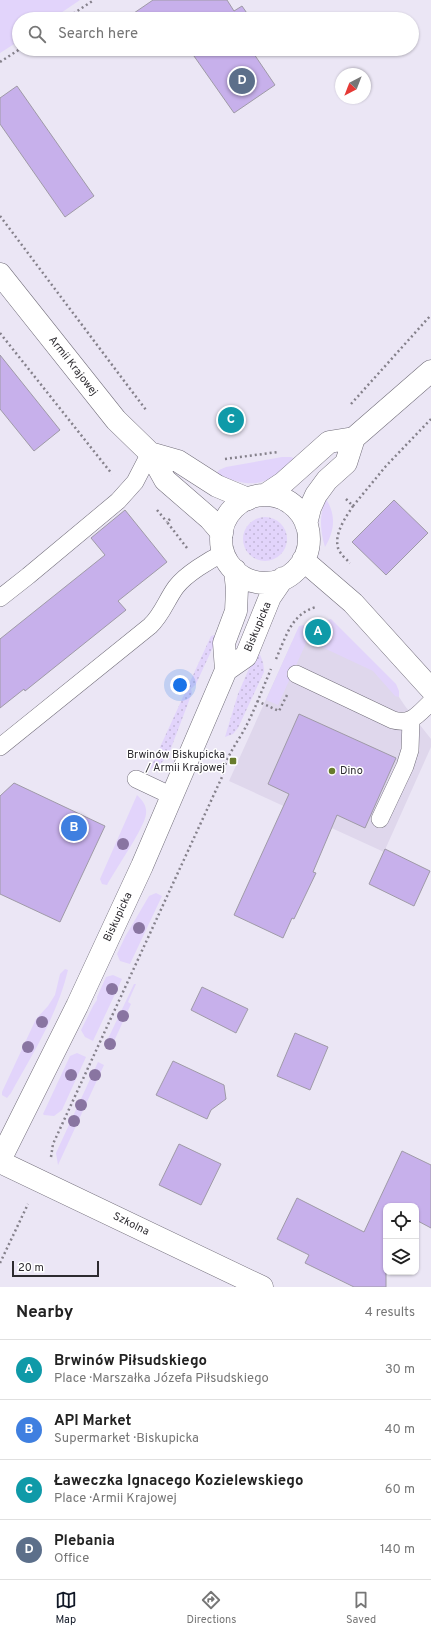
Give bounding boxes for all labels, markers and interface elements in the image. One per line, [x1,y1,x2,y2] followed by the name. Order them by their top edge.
[12,12,419,56] search box
[26,23,48,45] icon: search
[58,25,138,44] text: Search here
[229,66,255,96] pin: D
[335,68,371,104] north arrow
[45,333,101,399] street label: Armii Krajowej
[218,405,244,435] pin: C
[241,600,275,654] street label: Biskupicka
[305,617,331,647] pin: A
[170,675,190,695] your location
[127,748,225,775] place label: Brwinów Biskupicka / Armii Krajowej
[228,756,238,766] marker: Brwinów Biskupicka / Armii Krajowej
[340,764,363,778] place label: Dino
[327,766,337,776] marker: Dino
[61,813,87,843] pin: B
[100,890,136,944] street label: Biskupicka
[383,1203,419,1275] map controls
[383,1203,419,1239] button: locate
[111,1209,152,1239] street label: Szkolna
[383,1239,419,1275] button: layers
[12,1259,99,1278] scale bar
[18,1261,44,1275] text: 20 m
[16,1302,73,1324] text: Nearby
[365,1305,415,1321] text: 4 results
[54,1352,207,1371] text: Brwinów Piłsudskiego
[24,1362,34,1378] text: A
[385,1362,415,1378] text: 30 m
[54,1371,269,1387] text: Place · Marszałka Józefa Piłsudskiego
[54,1412,131,1431] text: API Market
[25,1422,33,1438] text: B
[385,1422,415,1438] text: 40 m
[54,1431,199,1447] text: Supermarket · Biskupicka
[54,1472,303,1491] text: Ławeczka Ignacego Kozielewskiego
[25,1482,33,1498] text: C
[385,1482,415,1498] text: 60 m
[54,1491,177,1507] text: Place · Armii Krajowej
[54,1532,115,1551] text: Plebania
[24,1542,34,1558] text: D
[380,1542,415,1558] text: 140 m
[54,1551,89,1567] text: Office
[55,1589,77,1627] tab: Map
[186,1589,236,1627] tab: Directions
[346,1589,376,1627] tab: Saved

